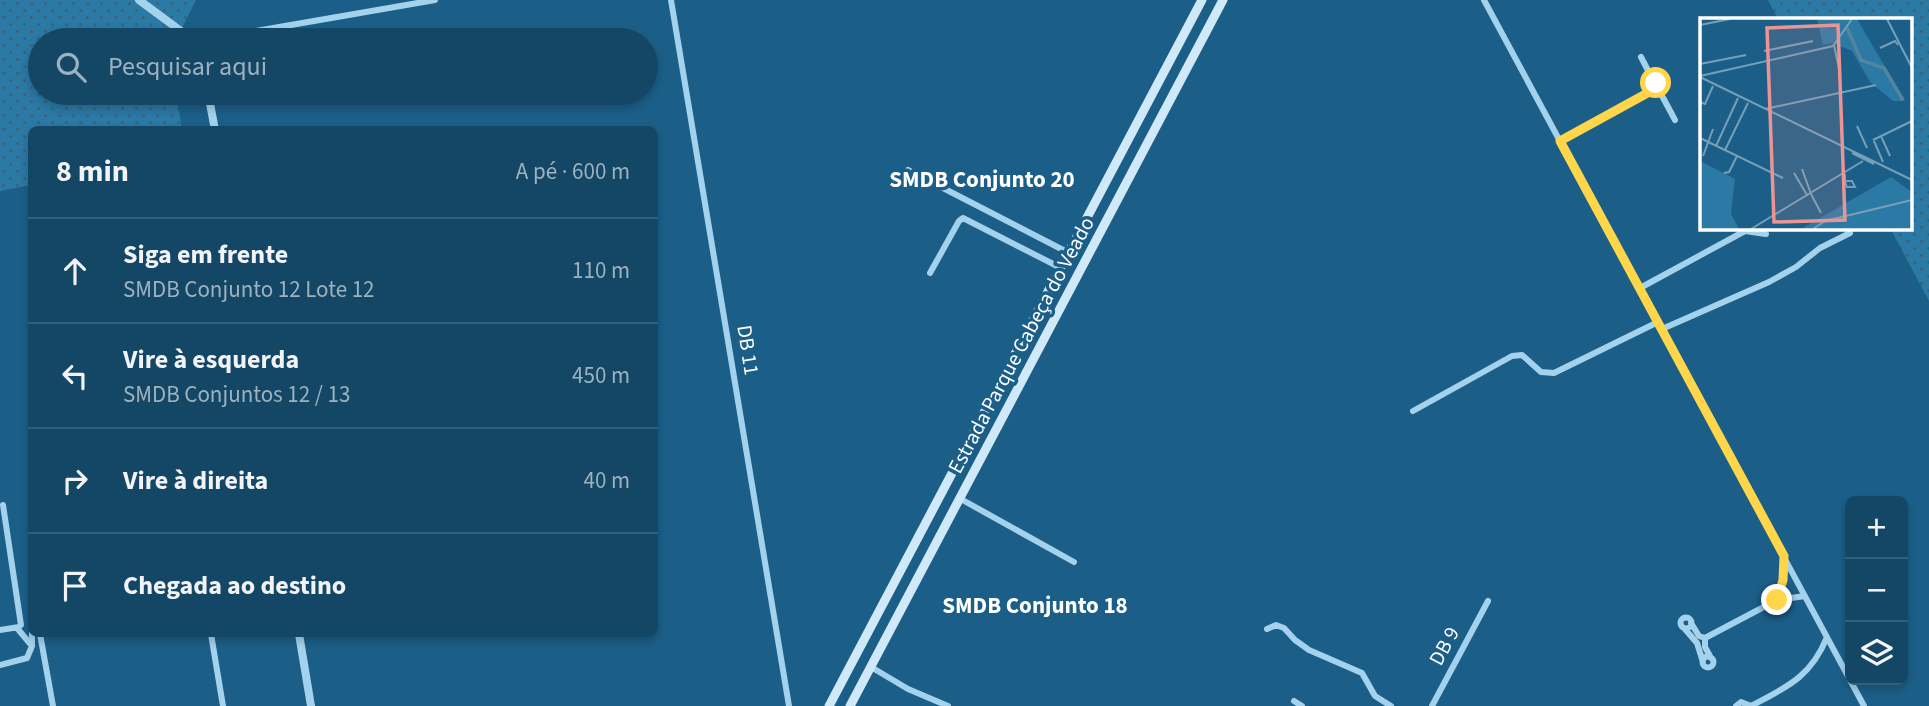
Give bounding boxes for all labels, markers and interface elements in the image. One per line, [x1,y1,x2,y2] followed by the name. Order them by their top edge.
[1700,18,1912,229] inset map
[28,28,658,105] search box
[52,48,90,86] icon: search
[108,48,267,85] text: Pesquisar aqui
[1640,67,1671,98] route start
[56,150,129,193] text: 8 min
[516,155,630,188] text: A pé · 600 m
[889,163,1075,196] district label: SMDB Conjunto 20
[940,211,1102,479] street label: Estrada Parque Cabeça do Veado
[123,236,288,273] text: Siga em frente
[56,252,94,290] icon: ahead
[572,254,630,287] text: 110 m
[123,273,375,306] text: SMDB Conjunto 12 Lote 12
[729,323,767,377] street label: DB 11
[123,341,299,378] text: Vire à esquerda
[56,357,94,395] icon: left
[572,359,630,392] text: 450 m
[123,378,350,411] text: SMDB Conjuntos 12 / 13
[56,462,94,500] icon: right
[123,462,268,499] text: Vire à direita
[583,464,630,497] text: 40 m
[1845,496,1908,685] map controls
[1845,496,1908,559] button: +
[1845,559,1908,622] button: −
[56,567,94,605] icon: arrive
[123,567,346,604] text: Chegada ao destino
[1761,584,1792,615] route end
[942,589,1128,622] district label: SMDB Conjunto 18
[1421,621,1467,671] street label: DB 9
[1845,622,1908,685] button: layers

